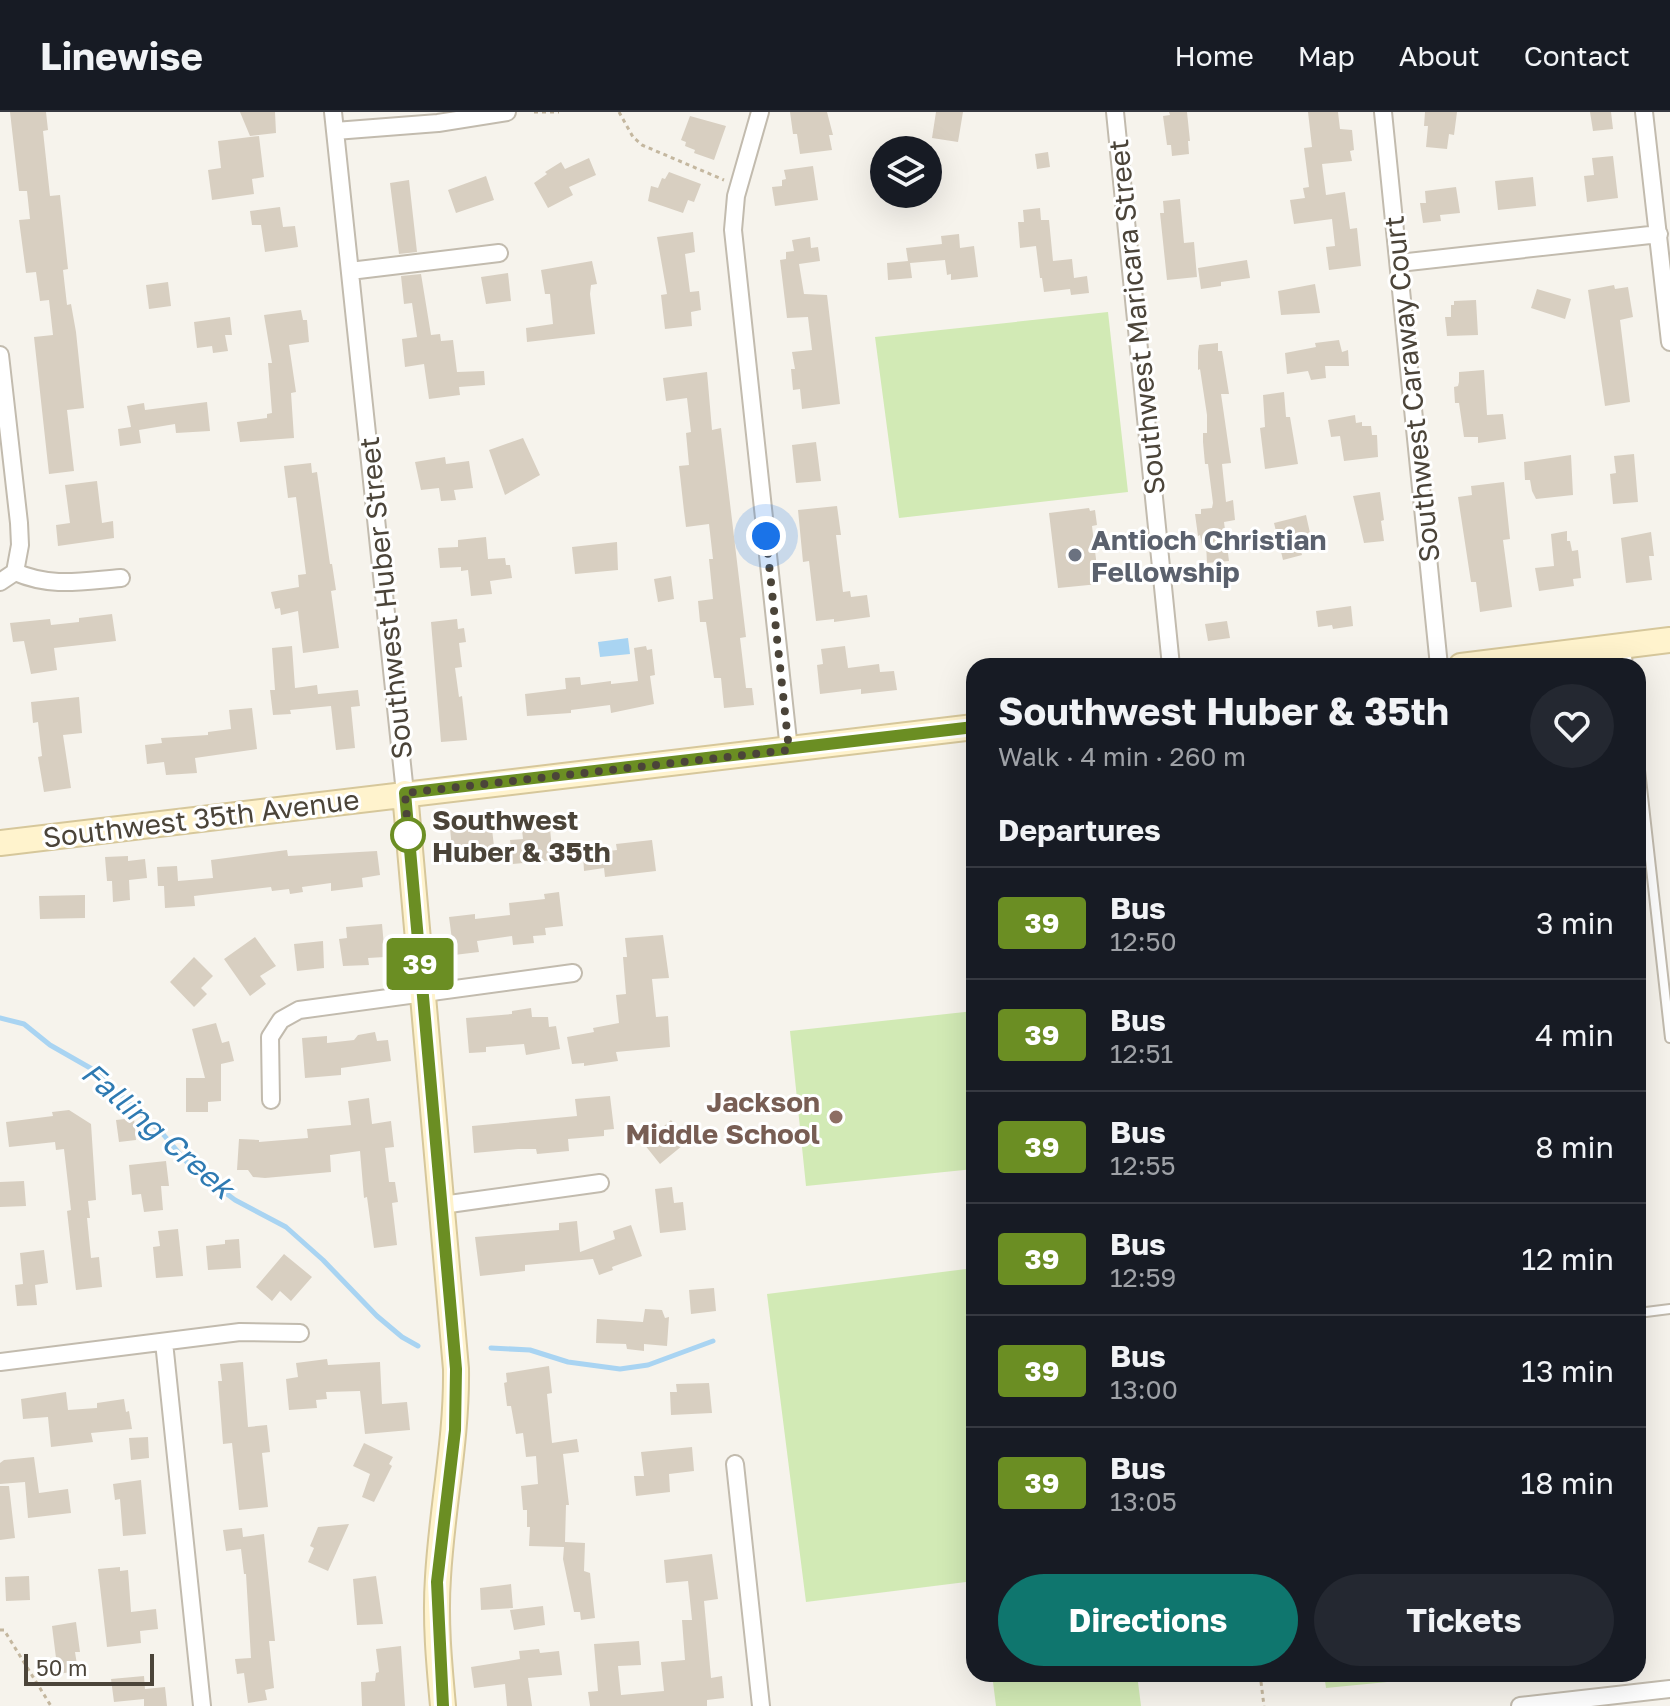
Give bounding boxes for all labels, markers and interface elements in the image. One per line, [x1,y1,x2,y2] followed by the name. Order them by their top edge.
[40,33,203,78] text: Linewise
[1175,39,1254,72] text: Home
[1298,39,1355,72] text: Map
[1399,39,1480,72] text: About
[1524,39,1630,72] text: Contact
[870,136,942,208] map controls
[870,136,942,208] button: layers
[1101,138,1171,496] street label: Southwest Maricara Street
[1376,214,1446,564] street label: Southwest Caraway Court
[352,435,418,761] street label: Southwest Huber Street
[746,516,786,556] your location
[1091,523,1327,588] place label: Antioch Christian Fellowship
[1066,546,1084,564] marker: Antioch Christian Fellowship
[1530,684,1614,768] button: heart
[998,688,1449,733] text: Southwest Huber & 35th
[998,741,1246,772] text: Walk · 4 min · 260 m
[41,782,361,854] street label: Southwest 35th Avenue
[432,803,611,868] place label: Southwest Huber & 35th
[998,812,1161,848] text: Departures
[391,818,425,852] marker: Southwest Huber & 35th
[1110,890,1166,926] text: Bus
[1536,905,1614,941] text: 3 min
[1025,906,1059,939] text: 39
[1110,926,1177,957] text: 12:50
[384,938,456,990] line badge: 39
[403,947,437,980] text: 39
[1110,1002,1166,1038] text: Bus
[1535,1017,1614,1053] text: 4 min
[1025,1018,1059,1051] text: 39
[1110,1038,1173,1069] text: 12:51
[75,1054,244,1208] water label: Falling Creek
[625,1085,820,1150] place label: Jackson Middle School
[827,1108,845,1126] marker: Jackson Middle School
[1110,1114,1166,1150] text: Bus
[1535,1129,1614,1165] text: 8 min
[1025,1130,1059,1163] text: 39
[1110,1150,1176,1181] text: 12:55
[1110,1226,1166,1262] text: Bus
[1522,1241,1614,1277] text: 12 min
[1025,1242,1059,1275] text: 39
[1110,1262,1176,1293] text: 12:59
[1110,1338,1166,1374] text: Bus
[1521,1353,1614,1389] text: 13 min
[1025,1354,1059,1387] text: 39
[1110,1374,1178,1405] text: 13:00
[1110,1450,1166,1486] text: Bus
[1521,1465,1614,1501] text: 18 min
[1025,1466,1059,1499] text: 39
[1110,1486,1177,1517] text: 13:05
[998,1574,1298,1666] button: Directions
[1314,1574,1614,1666] button: Tickets
[24,1650,154,1686] scale bar
[36,1654,87,1681] text: 50 m

